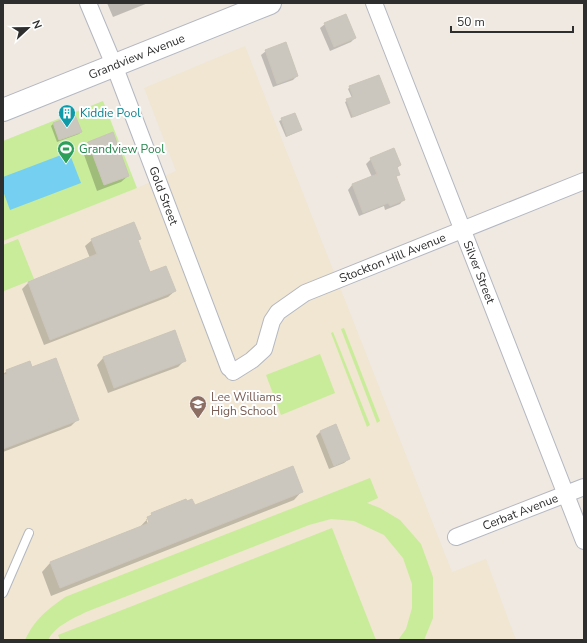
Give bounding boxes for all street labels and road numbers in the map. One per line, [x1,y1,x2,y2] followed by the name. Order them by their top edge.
[86,30,187,83] street label: Grandview Avenue
[145,164,182,228] street label: Gold Street
[337,229,448,286] street label: Stockton Hill Avenue
[460,238,499,307] street label: Silver Street
[480,490,560,534] street label: Cerbat Avenue

